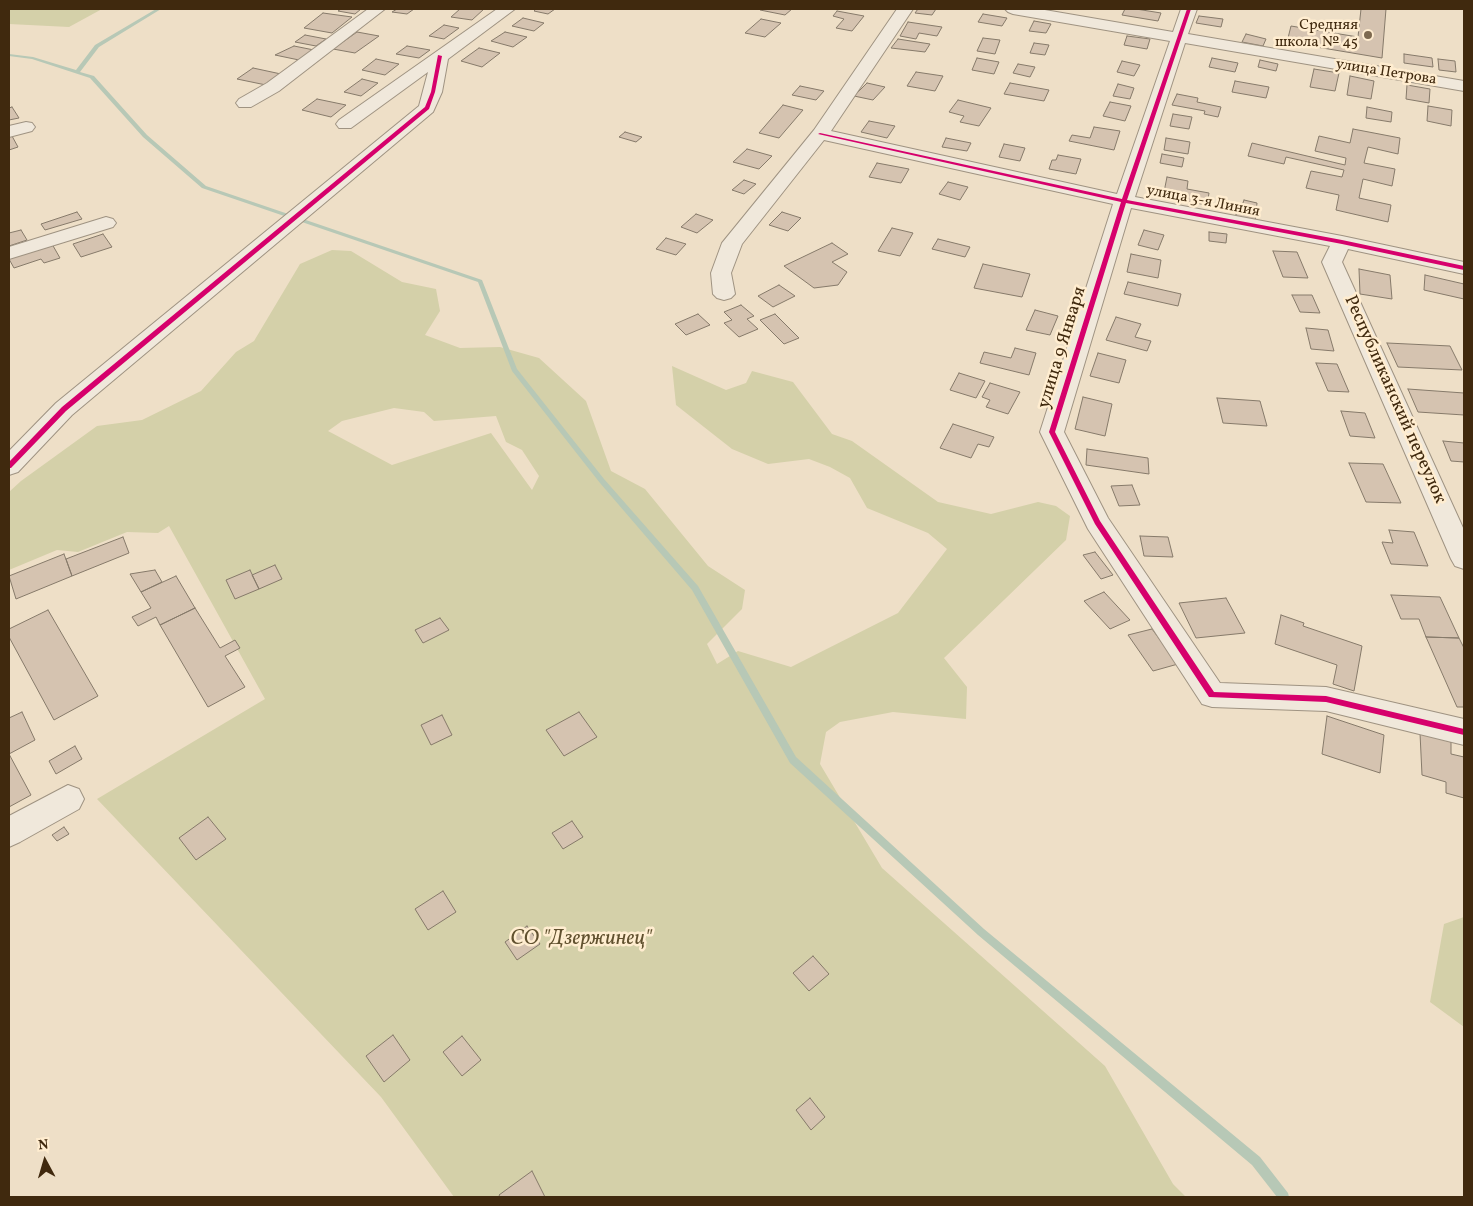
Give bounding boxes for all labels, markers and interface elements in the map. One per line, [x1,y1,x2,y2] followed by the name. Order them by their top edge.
[1275,17,1358,52] place label: Средняя школа № 45
[1362,29,1374,41] marker: Средняя школа № 45
[1334,56,1438,90] street label: улица Петрова
[1145,182,1261,222] street label: улица 3-я Линия
[1034,284,1092,412] street label: улица 9 Января
[1338,293,1450,507] street label: Республиканский переулок
[510,927,652,953] park label: СО "Дзержинец"
[20,1136,70,1186] north arrow
[37,1136,49,1156] text: N

